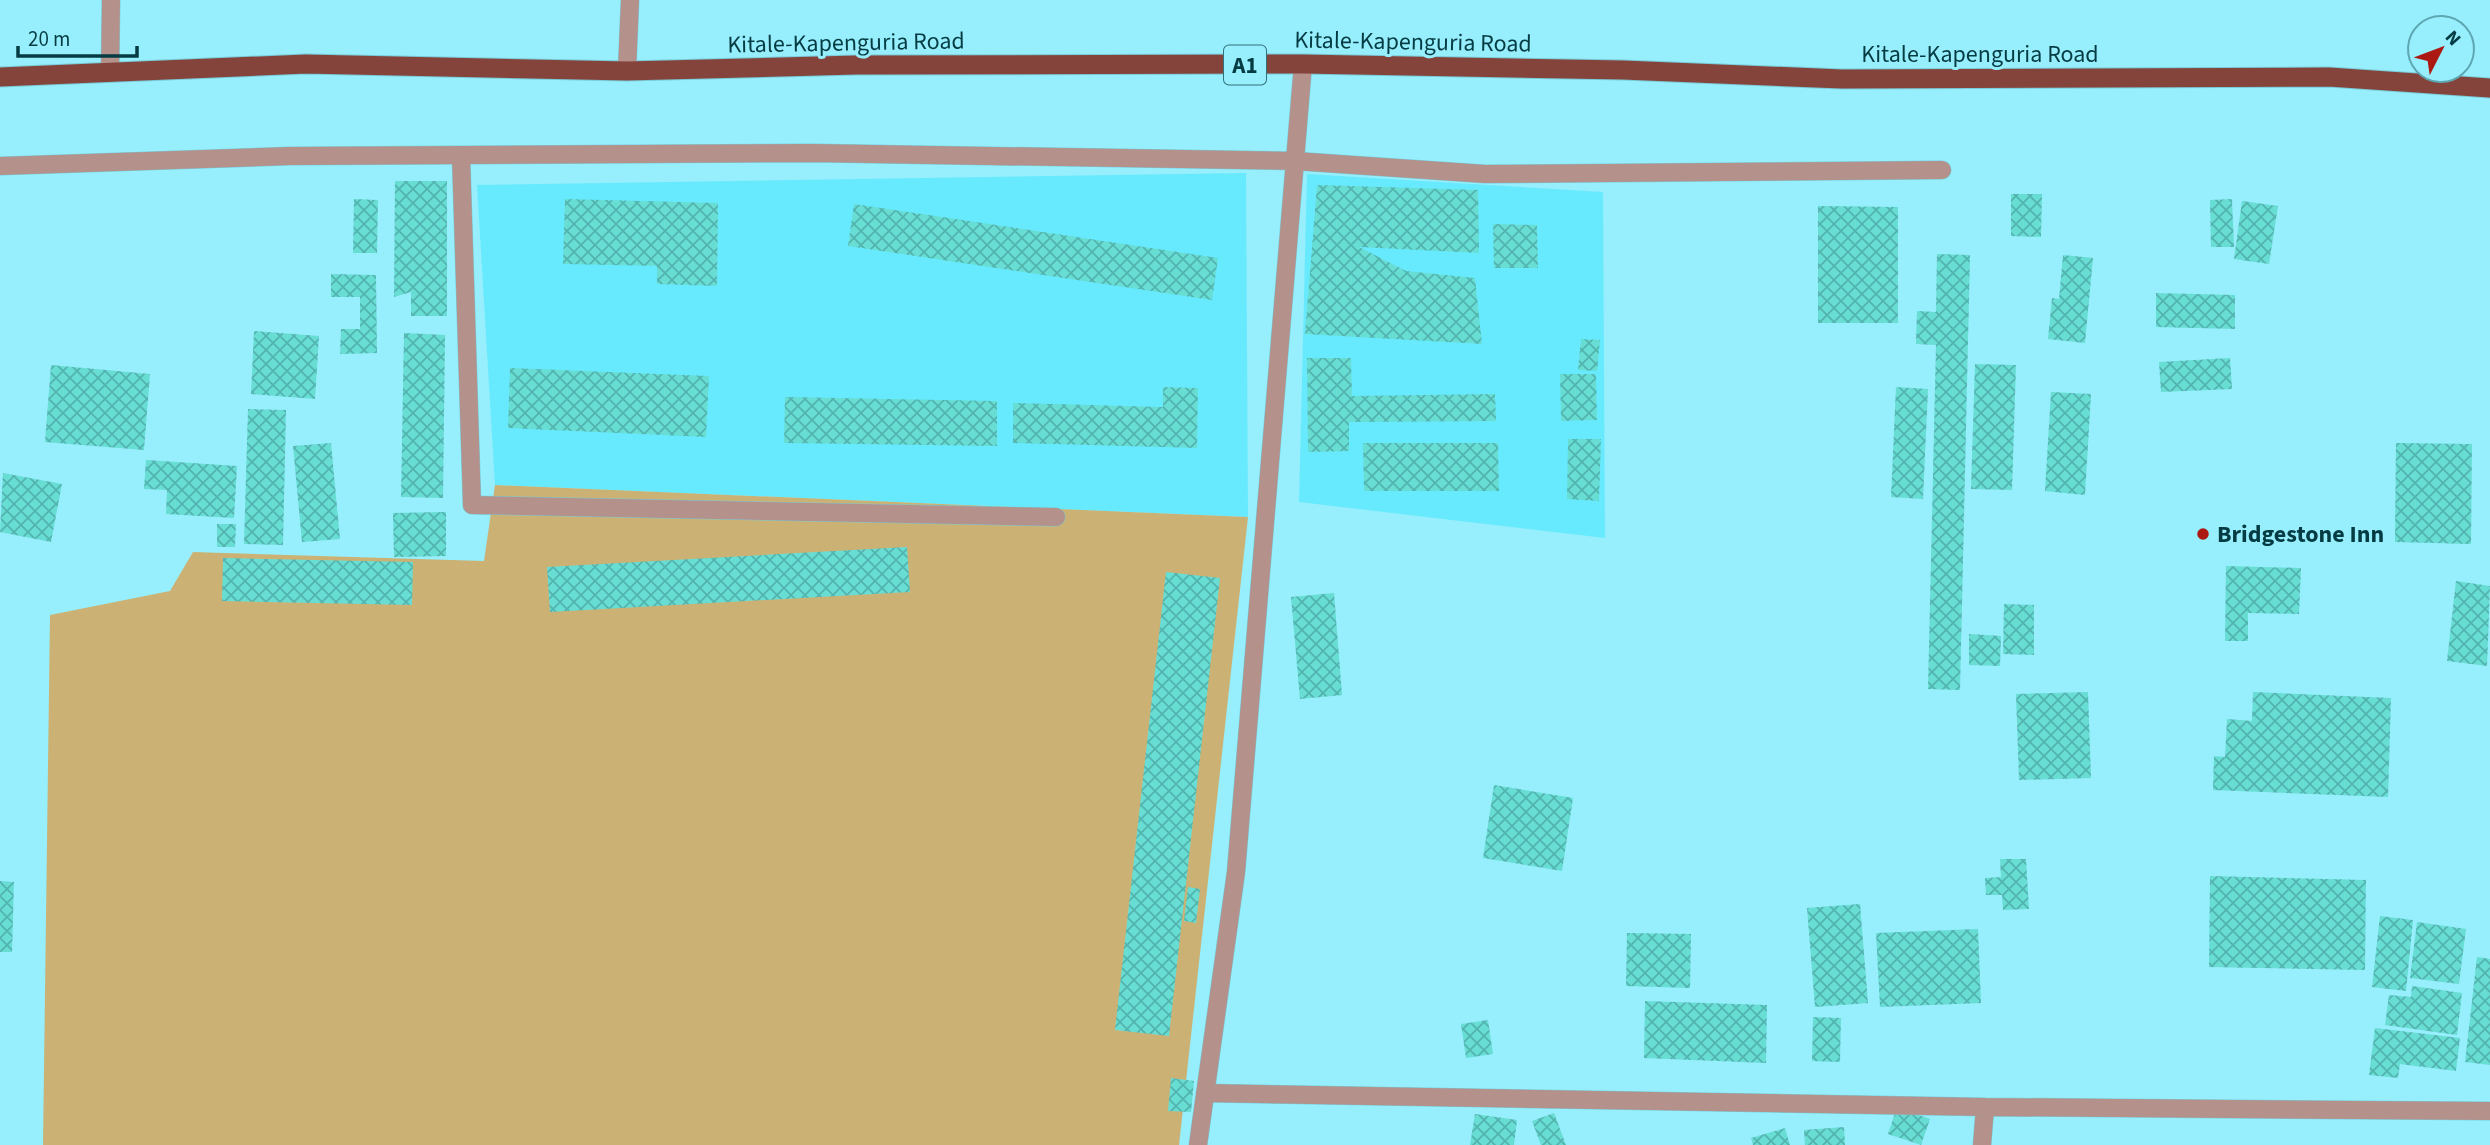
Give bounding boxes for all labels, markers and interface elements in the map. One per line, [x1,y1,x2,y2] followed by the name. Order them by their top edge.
[18,14,136,58] scale bar
[2406,14,2476,84] north arrow
[1294,22,1532,62] street label: Kitale-Kapenguria Road
[727,23,965,63] street label: Kitale-Kapenguria Road
[28,24,70,54] text: 20 m
[2438,25,2467,52] text: N
[1861,37,2099,72] street label: Kitale-Kapenguria Road
[1224,46,1266,85] road number: A1
[2217,517,2384,552] place label: Bridgestone Inn
[2195,526,2211,542] marker: Bridgestone Inn

